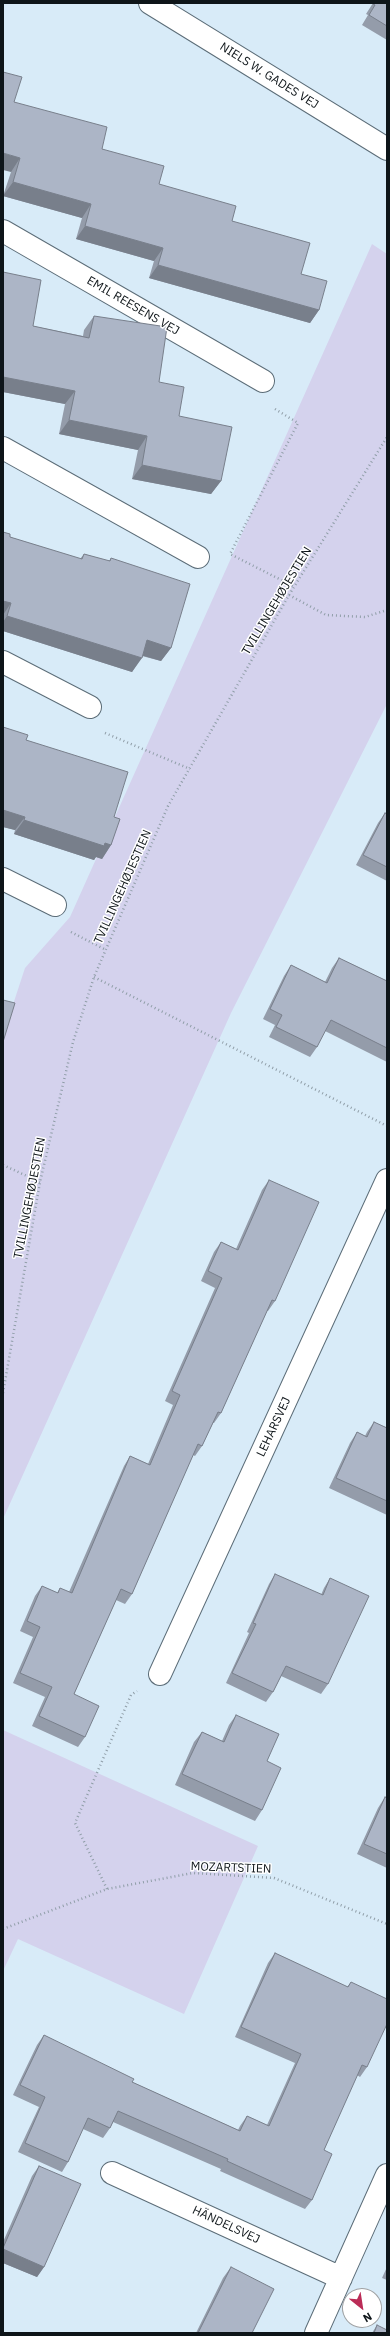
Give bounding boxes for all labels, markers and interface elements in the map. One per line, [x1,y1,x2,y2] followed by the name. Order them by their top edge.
[217,40,321,112] street label: NIELS W. GADES VEJ
[84,274,182,338] street label: EMIL REESENS VEJ
[239,544,315,658] street label: TVILLINGEHØJESTIEN
[91,828,155,946] street label: TVILLINGEHØJESTIEN
[11,1136,49,1260] street label: TVILLINGEHØJESTIEN
[254,1395,294,1459] street label: LEHARSVEJ
[190,1859,272,1877] street label: MOZARTSTIEN
[190,2203,262,2247] street label: HÄNDELSVEJ
[342,2288,382,2328] north arrow
[361,2309,374,2326] text: N

